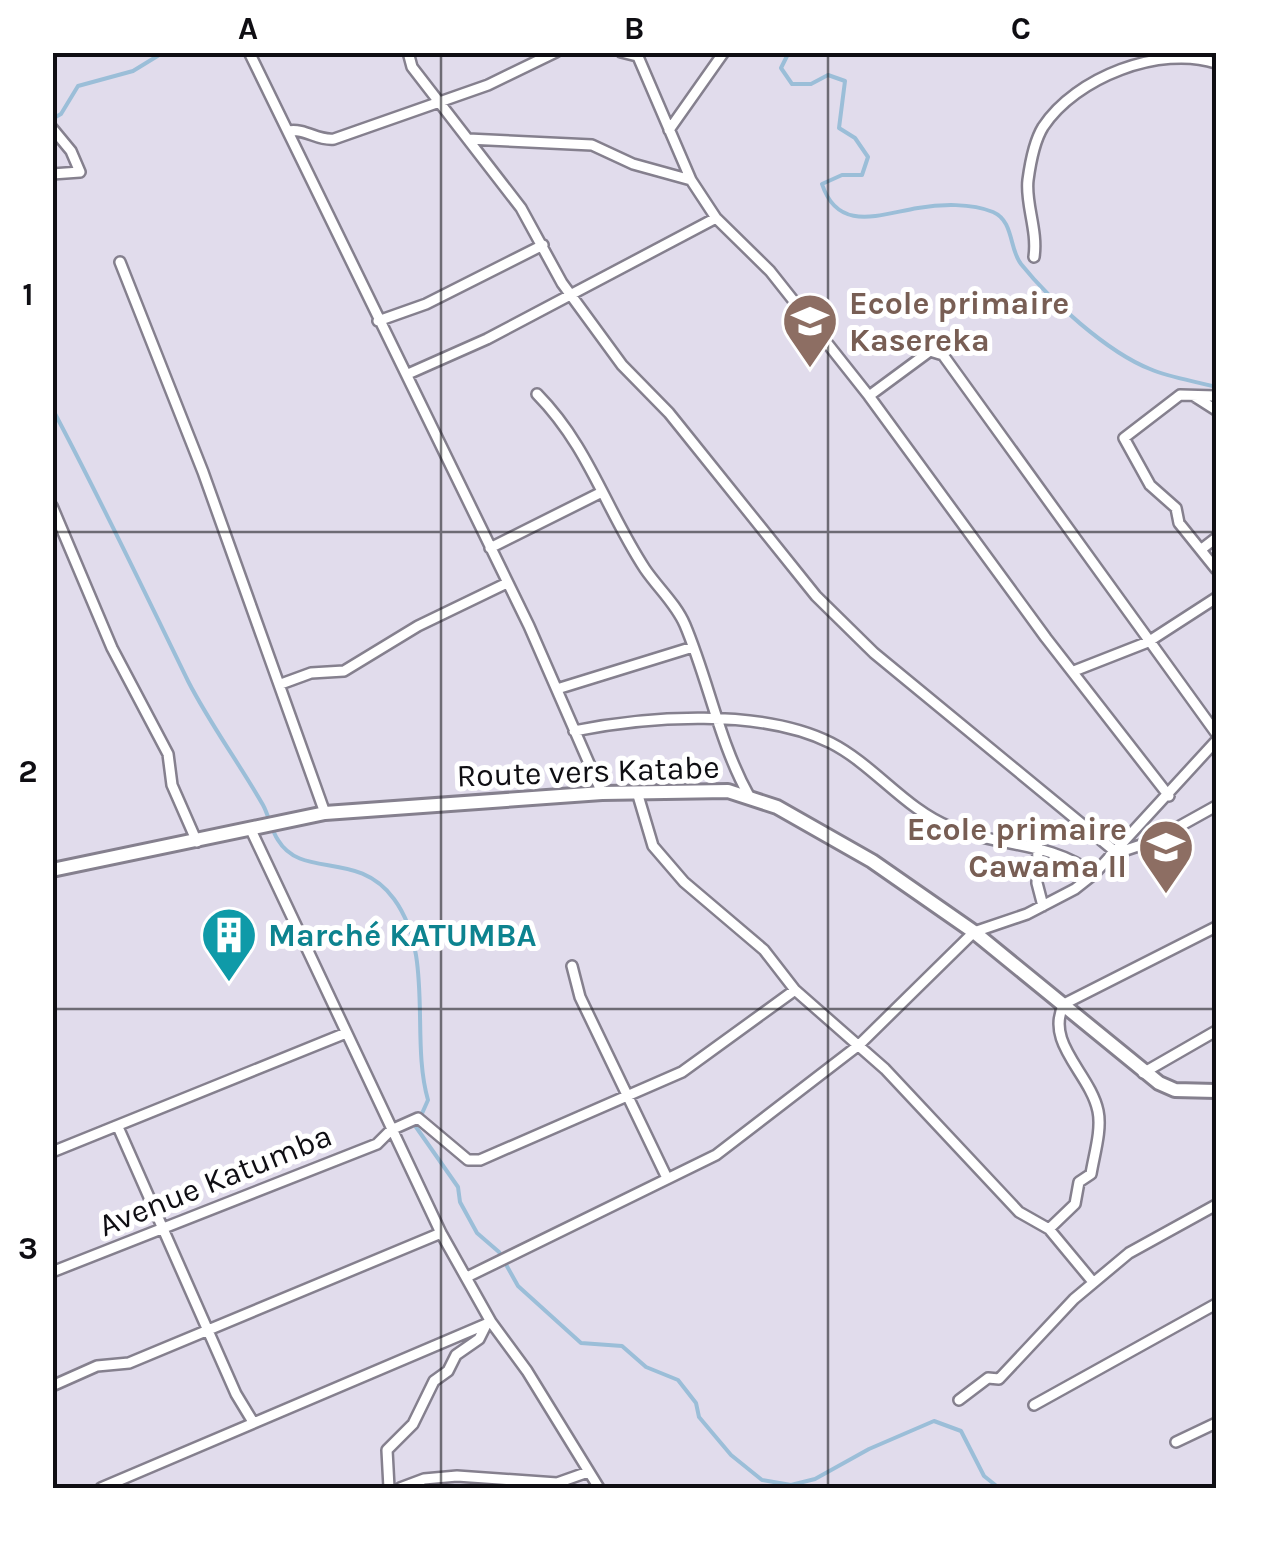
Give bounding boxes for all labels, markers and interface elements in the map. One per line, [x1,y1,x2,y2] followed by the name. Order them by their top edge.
[238,10,258,47] text: A
[624,10,644,47] text: B
[1011,10,1031,47] text: C
[22,276,34,313] text: 1
[849,285,1069,359] place label: Ecole primaire Kasereka
[780,291,840,370] school or university icon: Ecole primaire Kasereka
[456,748,720,795] street label: Route vers Katabe
[18,753,38,790] text: 2
[907,811,1127,885] place label: Ecole primaire Cawama II
[1136,817,1196,896] school or university icon: Ecole primaire Cawama II
[199,905,259,984] building icon: Marché KATUMBA
[268,917,537,954] place label: Marché KATUMBA
[93,1117,337,1244] street label: Avenue Katumba
[18,1230,38,1267] text: 3

